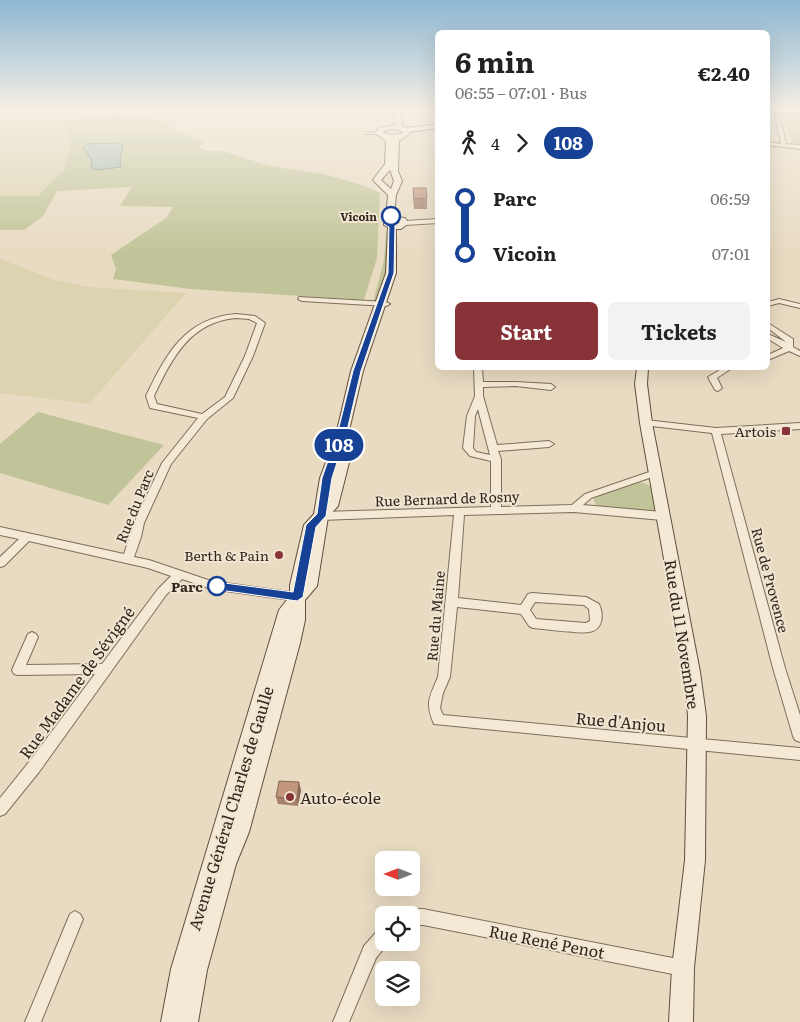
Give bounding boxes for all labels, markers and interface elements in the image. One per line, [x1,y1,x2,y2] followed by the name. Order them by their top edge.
[455,40,535,82] text: 6 min
[698,59,750,87] text: €2.40
[455,80,587,104] text: 06:55 – 07:01 · Bus
[455,129,483,157] icon: walk
[508,129,536,157] icon: forward
[554,129,583,156] text: 108
[491,131,500,155] text: 4
[493,184,536,212] text: Parc
[710,186,750,210] text: 06:59
[381,206,401,226] marker: Vicoin
[340,208,377,224] place label: Vicoin
[493,239,556,267] text: Vicoin
[712,241,750,265] text: 07:01
[455,302,598,360] button: Start
[608,302,750,360] button: Tickets
[735,421,776,441] place label: Artois
[780,425,792,437] marker: Artois
[310,429,368,461] line badge: 108
[324,431,354,458] text: 108
[110,466,158,546] street label: Rue du Parc
[374,485,521,511] street label: Rue Bernard de Rosny
[747,525,795,635] street label: Rue de Provence
[184,545,269,565] place label: Berth & Pain
[273,549,285,561] marker: Berth & Pain
[659,558,707,710] street label: Rue du 11 Novembre
[421,570,449,662] street label: Rue du Maine
[171,576,203,596] place label: Parc
[207,576,227,596] marker: Parc
[12,601,140,763] street label: Rue Madame de Sévigné
[181,683,279,933] street label: Avenue Général Charles de Gaulle
[575,705,667,737] street label: Rue d'Anjou
[300,785,381,809] place label: Auto-école
[284,791,296,803] marker: Auto-école
[375,851,420,896] north arrow
[375,851,420,1006] map controls
[375,906,420,951] button: locate
[487,918,608,964] street label: Rue René Penot
[375,961,420,1006] button: layers

